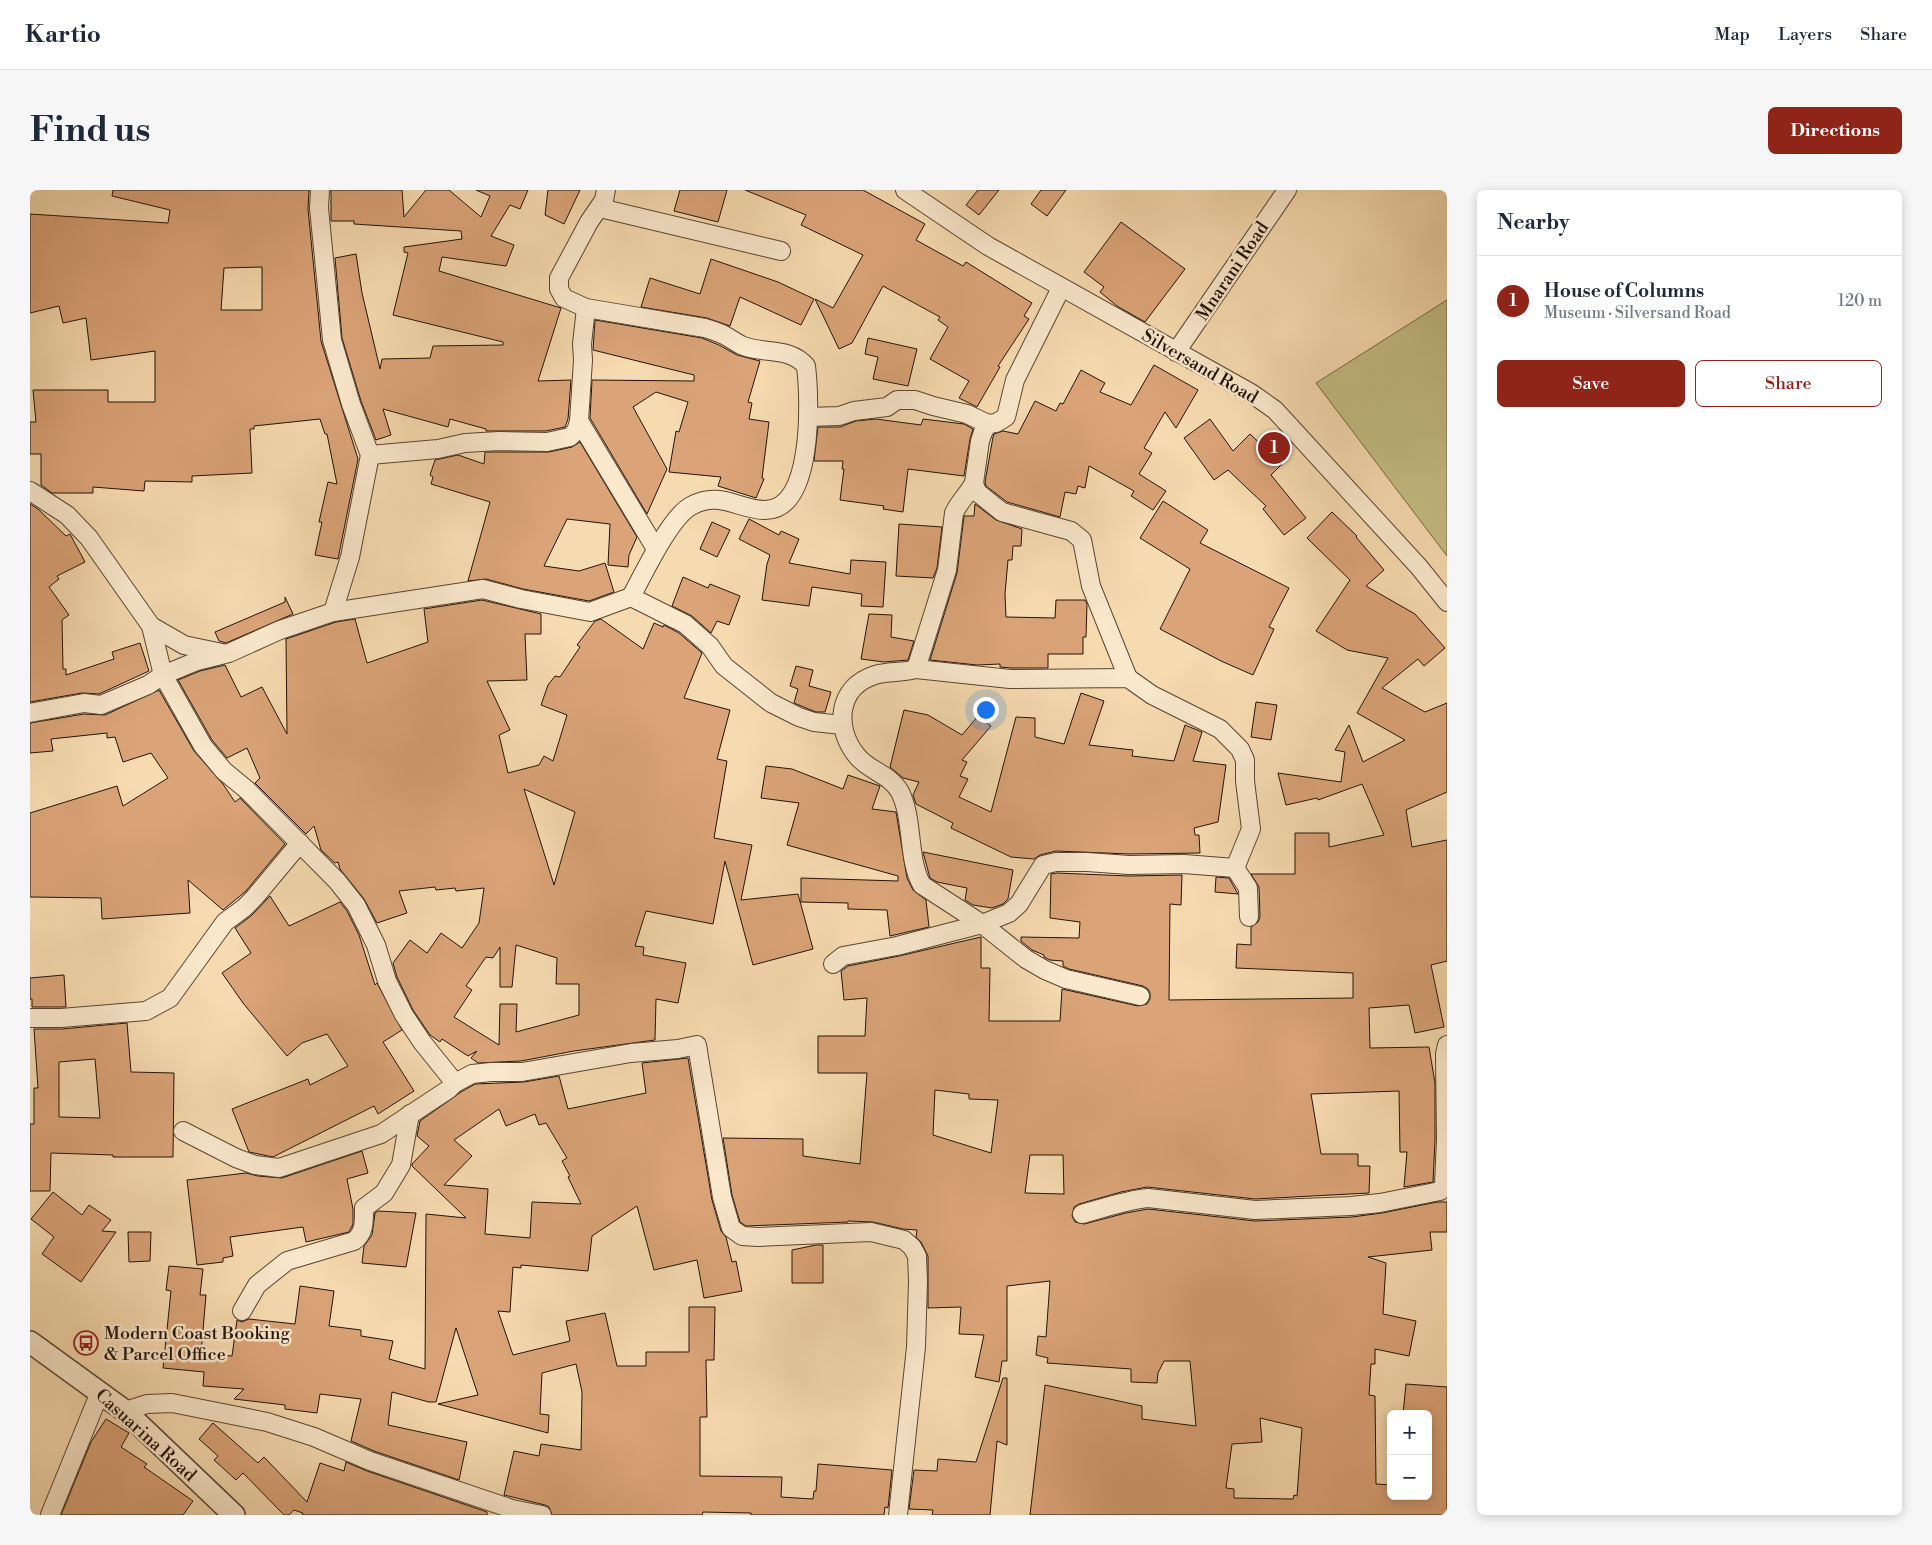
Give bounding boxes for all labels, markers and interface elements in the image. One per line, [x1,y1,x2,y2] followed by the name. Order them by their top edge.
[25,20,101,50] text: Kartio
[1715,23,1750,46] text: Map
[1778,23,1832,46] text: Layers
[1860,23,1907,46] text: Share
[1768,107,1902,154] button: Directions
[30,109,150,152] text: Find us
[1497,210,1570,236] text: Nearby
[1191,217,1274,325] street label: Mnarani Road
[1544,279,1704,303] text: House of Columns
[1509,291,1517,311] text: 1
[1838,291,1882,311] text: 120 m
[1544,303,1731,323] text: Museum · Silversand Road
[1137,324,1263,409] street label: Silversand Road
[1497,360,1685,407] button: Save
[1695,360,1882,407] button: Share
[1258,429,1290,467] pin: 1
[973,697,999,723] your location
[104,1322,290,1366] place label: Modern Coast Booking & Parcel Office
[73,1330,99,1356] bus stop icon: Modern Coast Booking & Parcel Office
[90,1384,202,1487] street label: Casuarina Road
[1387,1410,1432,1500] map controls
[1387,1410,1432,1455] button: +
[1387,1455,1432,1500] button: −

